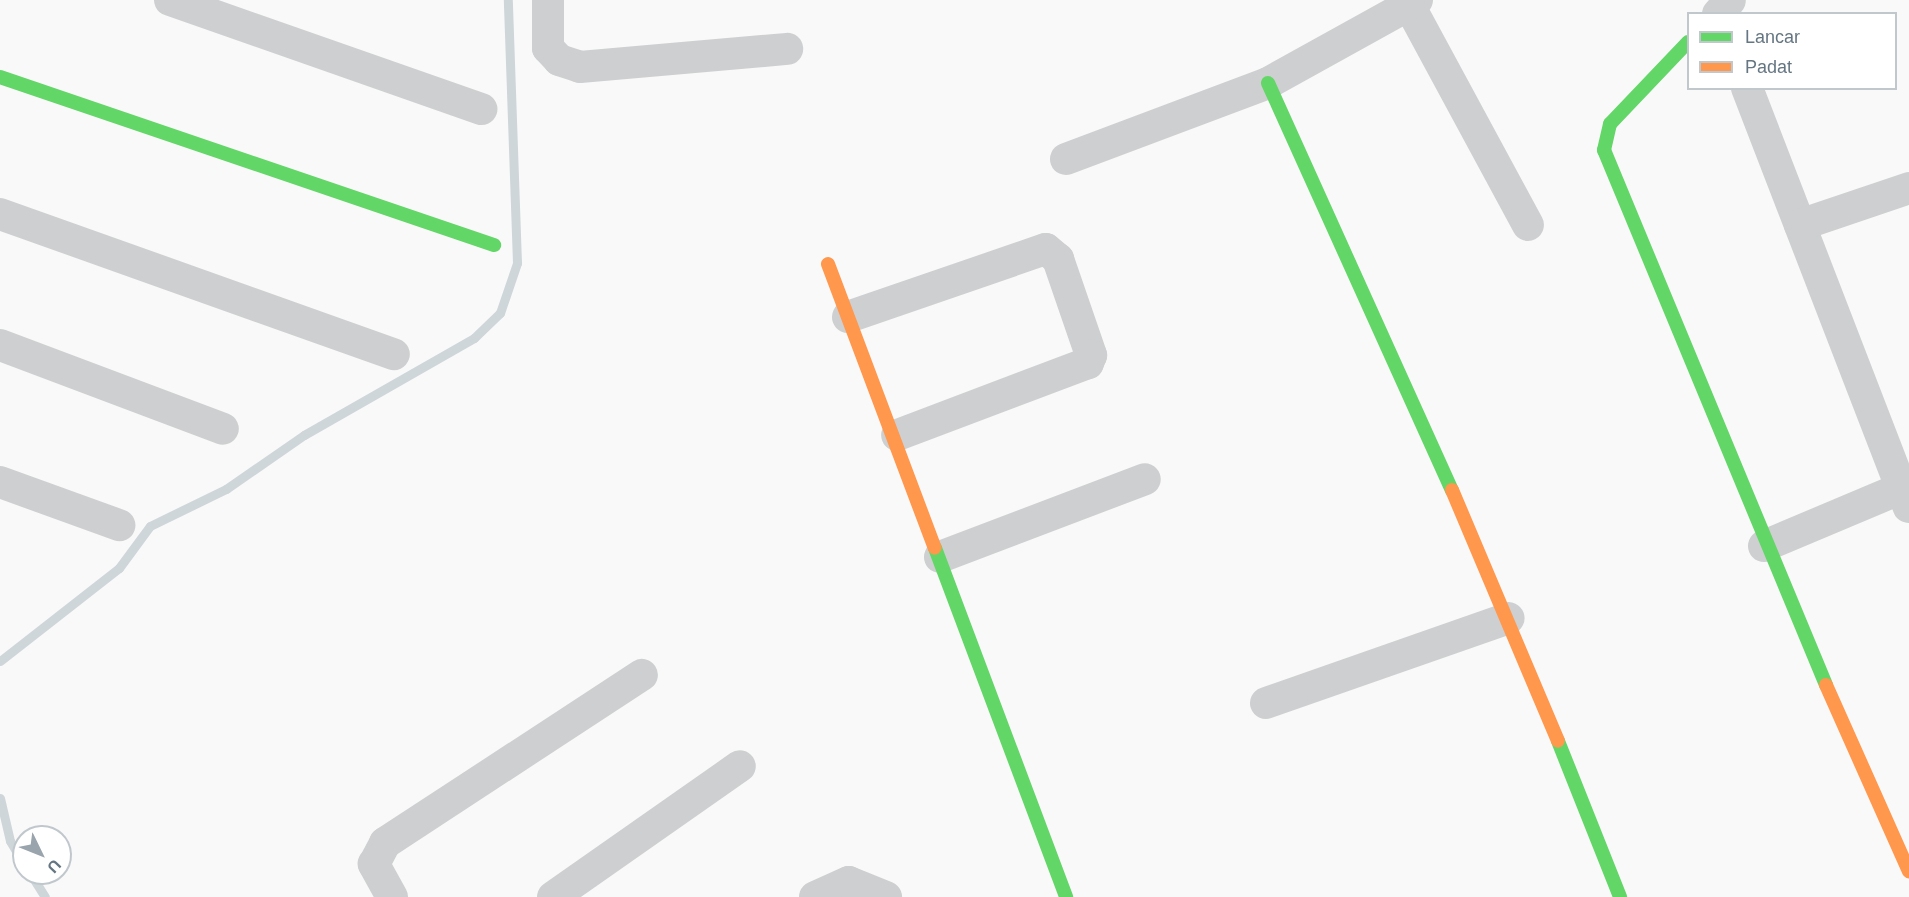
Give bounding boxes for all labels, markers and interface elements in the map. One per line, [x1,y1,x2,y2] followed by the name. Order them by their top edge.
[1687,12,1897,90] legend
[1745,27,1800,47] text: Lancar
[1745,57,1792,77] text: Padat
[12,825,72,885] north arrow
[44,856,64,876] text: U

